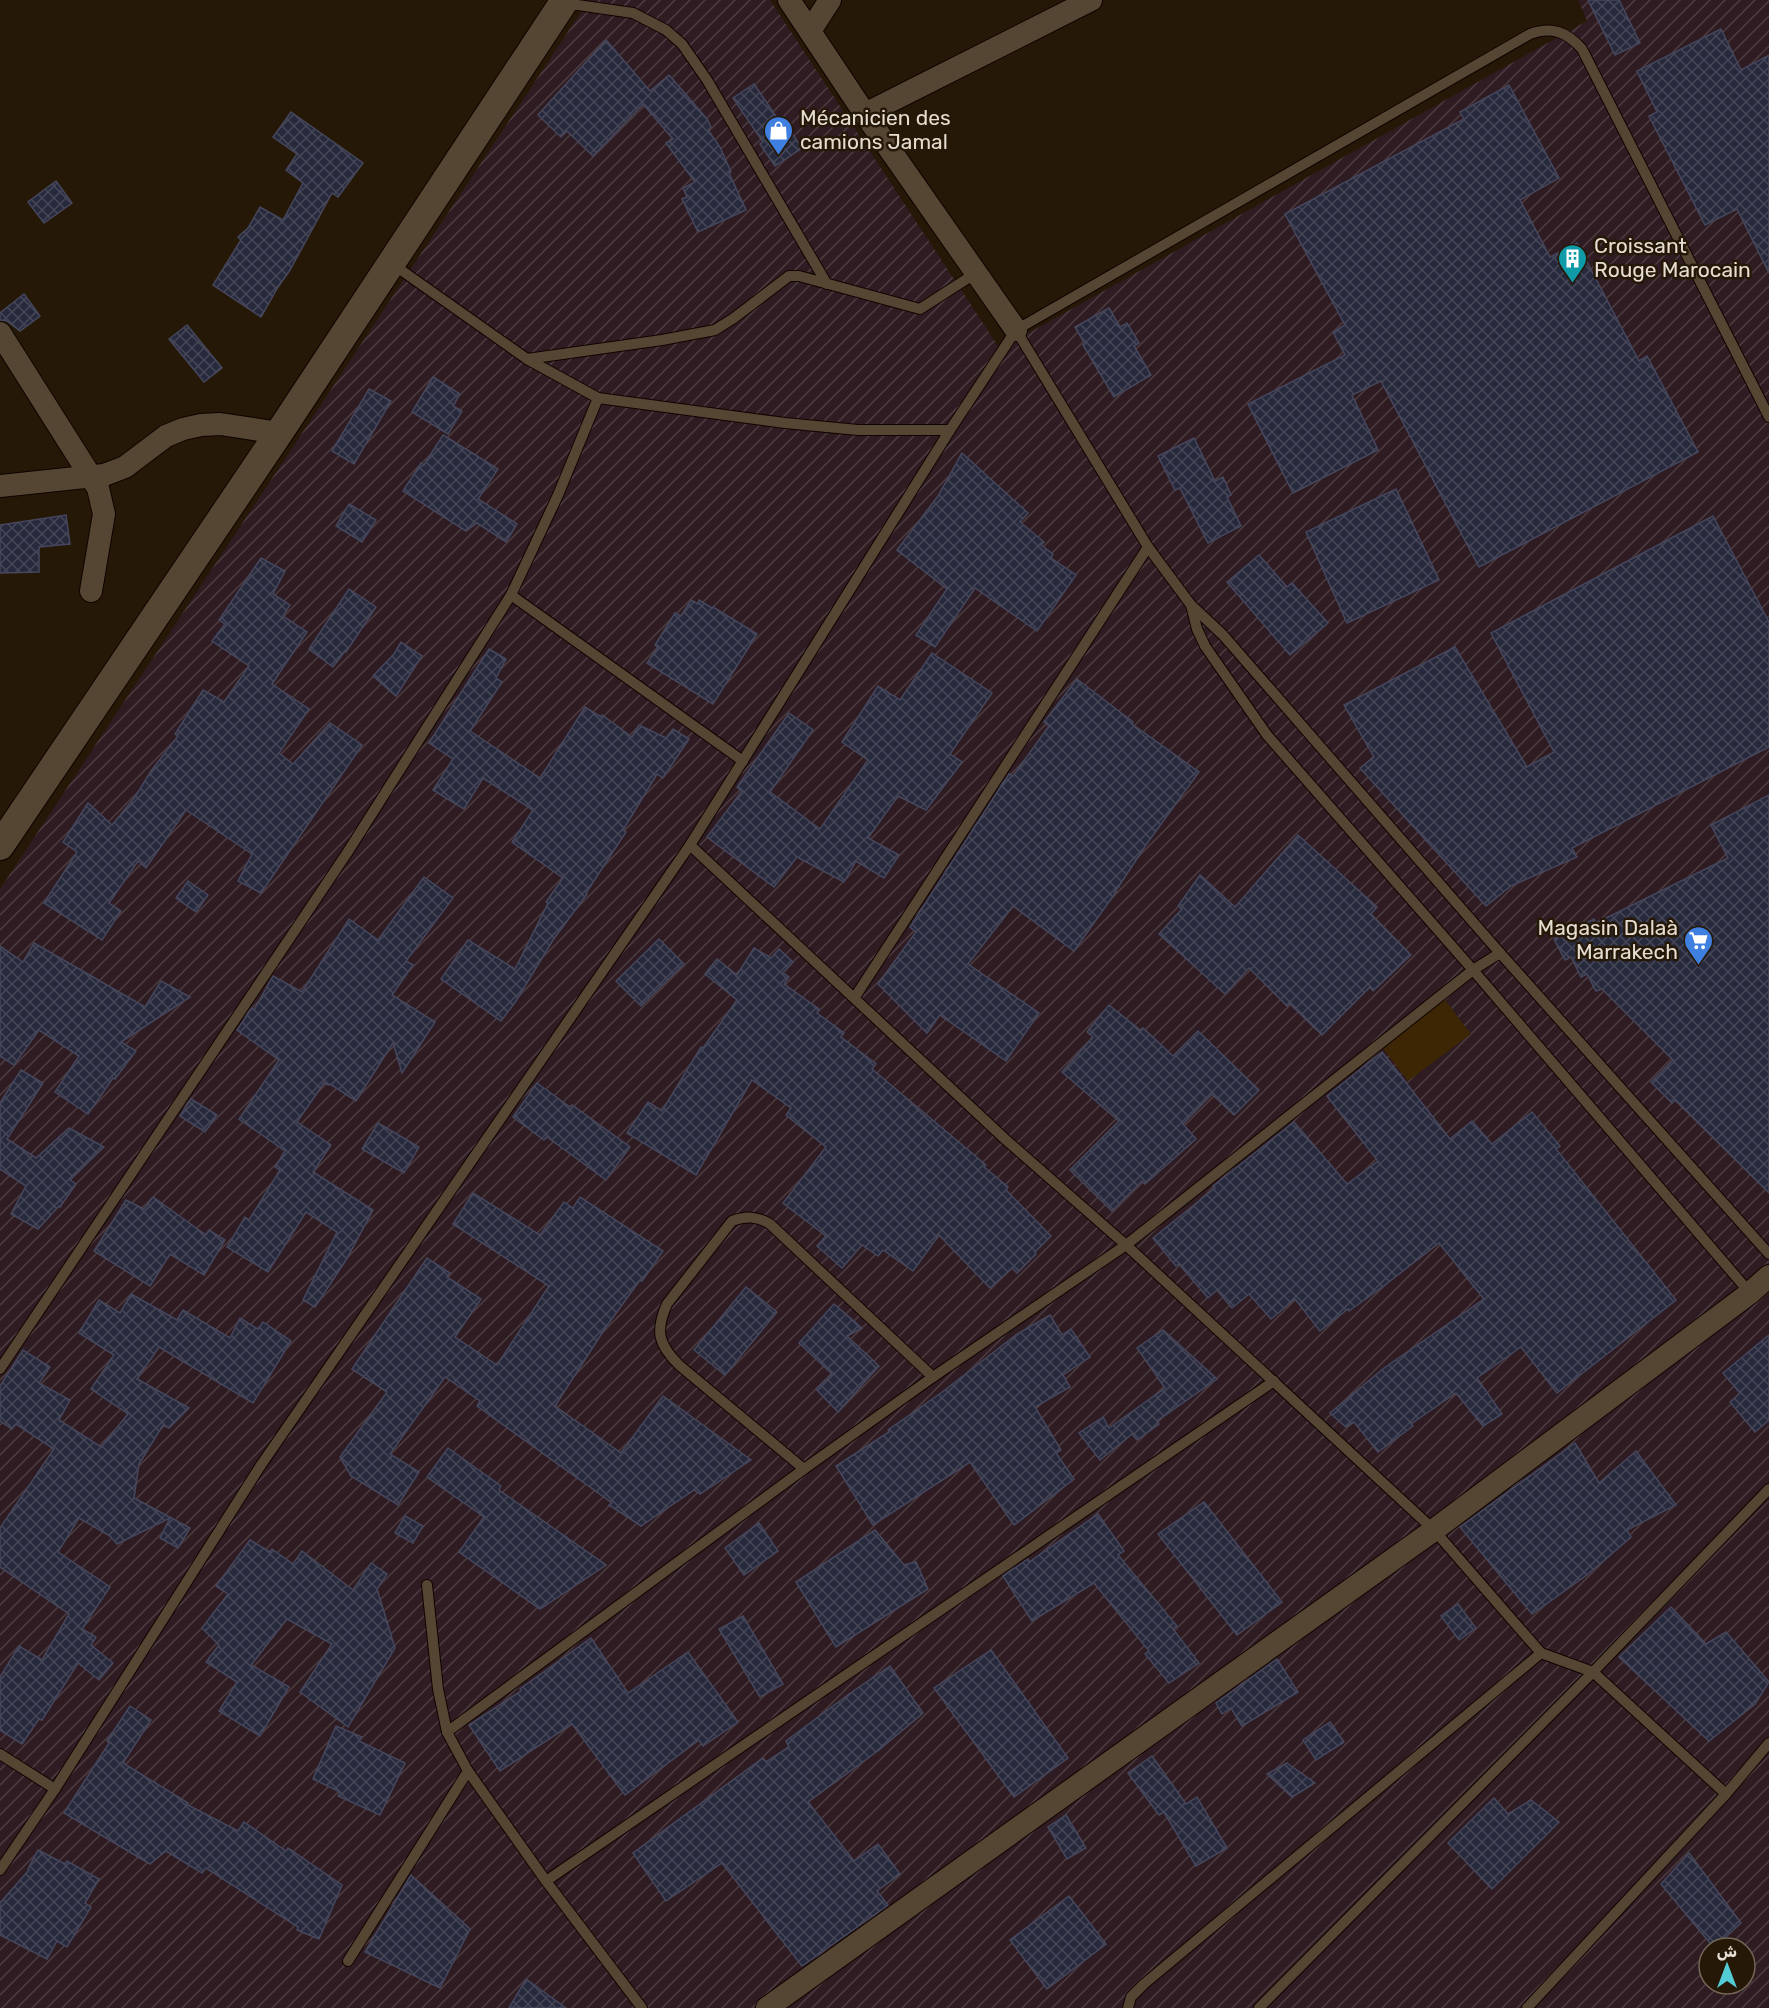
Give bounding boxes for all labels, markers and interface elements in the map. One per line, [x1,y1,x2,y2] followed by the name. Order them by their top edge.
[800,105,951,154] place label: Mécanicien des camions Jamal
[763,114,795,156] shop icon: Mécanicien des camions Jamal
[1594,233,1751,282] place label: Croissant Rouge Marocain
[1557,242,1589,284] building icon: Croissant Rouge Marocain
[1538,915,1678,964] place label: Magasin Dalaà Marrakech
[1683,924,1715,966] supermarket icon: Magasin Dalaà Marrakech
[1697,1936,1757,1996] north arrow
[1717,1942,1737,1961] text: ش

